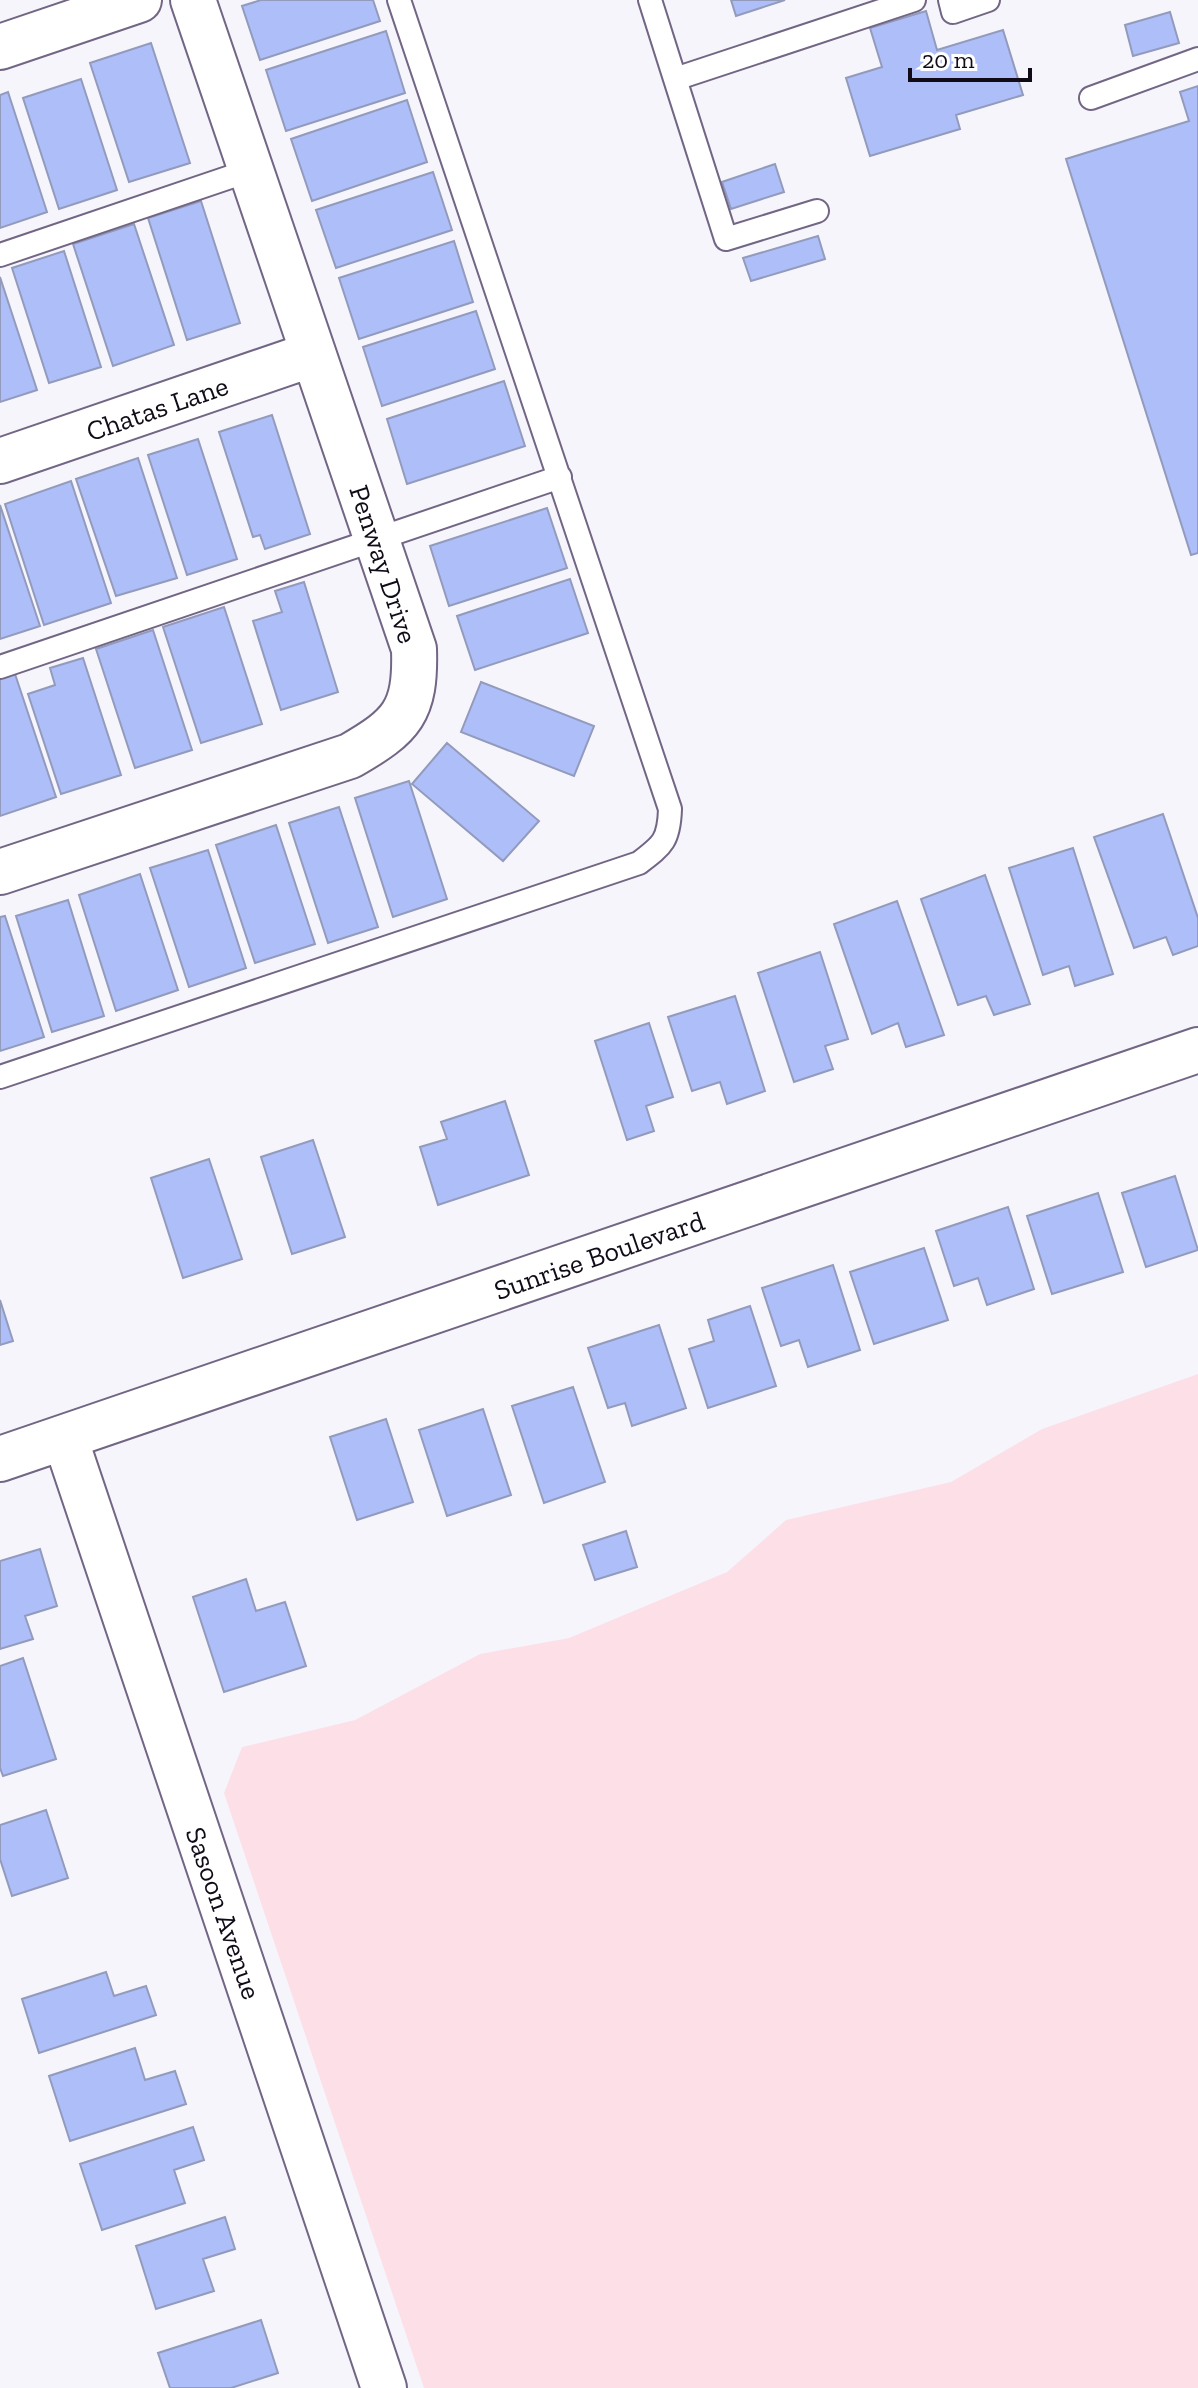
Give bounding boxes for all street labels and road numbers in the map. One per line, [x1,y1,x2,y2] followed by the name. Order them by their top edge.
[82,369,232,448] street label: Chatas Lane
[342,481,425,647] street label: Penway Drive
[490,1204,709,1307] street label: Sunrise Boulevard
[179,1823,268,2003] street label: Sasoon Avenue

